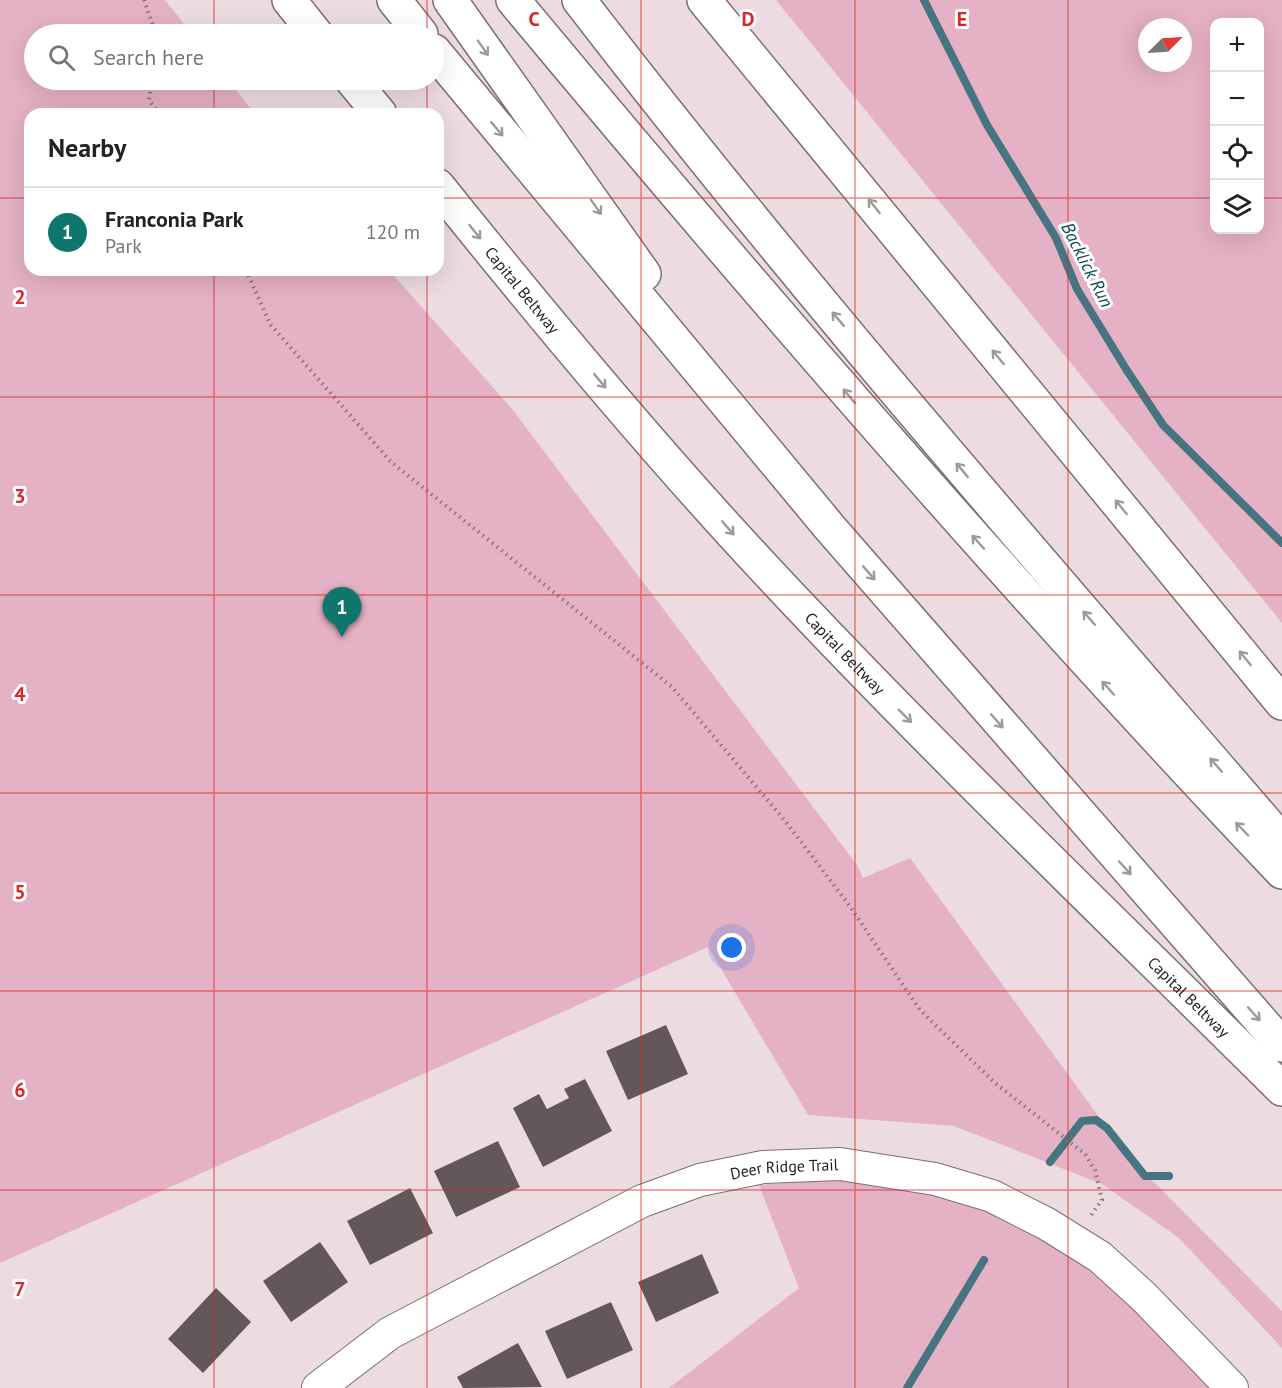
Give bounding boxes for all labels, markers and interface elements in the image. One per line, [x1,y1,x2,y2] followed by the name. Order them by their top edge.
[528,6,540,32] text: C
[742,6,755,32] text: D
[957,6,967,32] text: E
[1138,18,1192,72] north arrow
[1210,18,1264,234] map controls
[1210,18,1264,72] button: +
[24,24,444,90] search box
[477,39,490,55] one-way arrow
[45,41,78,74] icon: search
[93,43,204,71] text: Search here
[1210,72,1264,126] button: −
[490,121,504,136] one-way arrow
[1210,126,1264,180] button: locate
[48,131,126,164] text: Nearby
[1210,180,1264,234] button: layers
[590,198,602,214] one-way arrow
[867,198,880,214] one-way arrow
[105,205,244,233] text: Franconia Park
[1056,218,1119,311] water label: Backlick Run
[62,219,73,245] text: 1
[366,219,420,245] text: 120 m
[468,224,481,240] one-way arrow
[105,233,142,259] text: Park
[481,242,564,338] street label: Capital Beltway
[14,284,26,310] text: 2
[831,311,844,327] one-way arrow
[991,349,1004,365] one-way arrow
[593,373,607,388] one-way arrow
[842,389,856,404] one-way arrow
[956,462,969,478] one-way arrow
[14,483,26,509] text: 3
[1115,499,1128,515] one-way arrow
[721,520,735,535] one-way arrow
[971,535,985,550] one-way arrow
[863,565,876,581] one-way arrow
[322,588,362,637] pin: 1
[801,608,890,699] street label: Capital Beltway
[1082,611,1096,626] one-way arrow
[1238,651,1252,666] one-way arrow
[1101,680,1115,695] one-way arrow
[14,681,26,707] text: 4
[898,709,913,723] one-way arrow
[990,713,1004,728] one-way arrow
[1210,757,1223,773] one-way arrow
[1234,822,1249,837] one-way arrow
[1118,860,1132,875] one-way arrow
[14,879,26,905] text: 5
[717,933,746,962] your location
[1144,952,1234,1042] street label: Capital Beltway
[1247,1006,1261,1021] one-way arrow
[14,1077,26,1103] text: 6
[728,1154,839,1184] street label: Deer Ridge Trail
[14,1276,26,1302] text: 7

